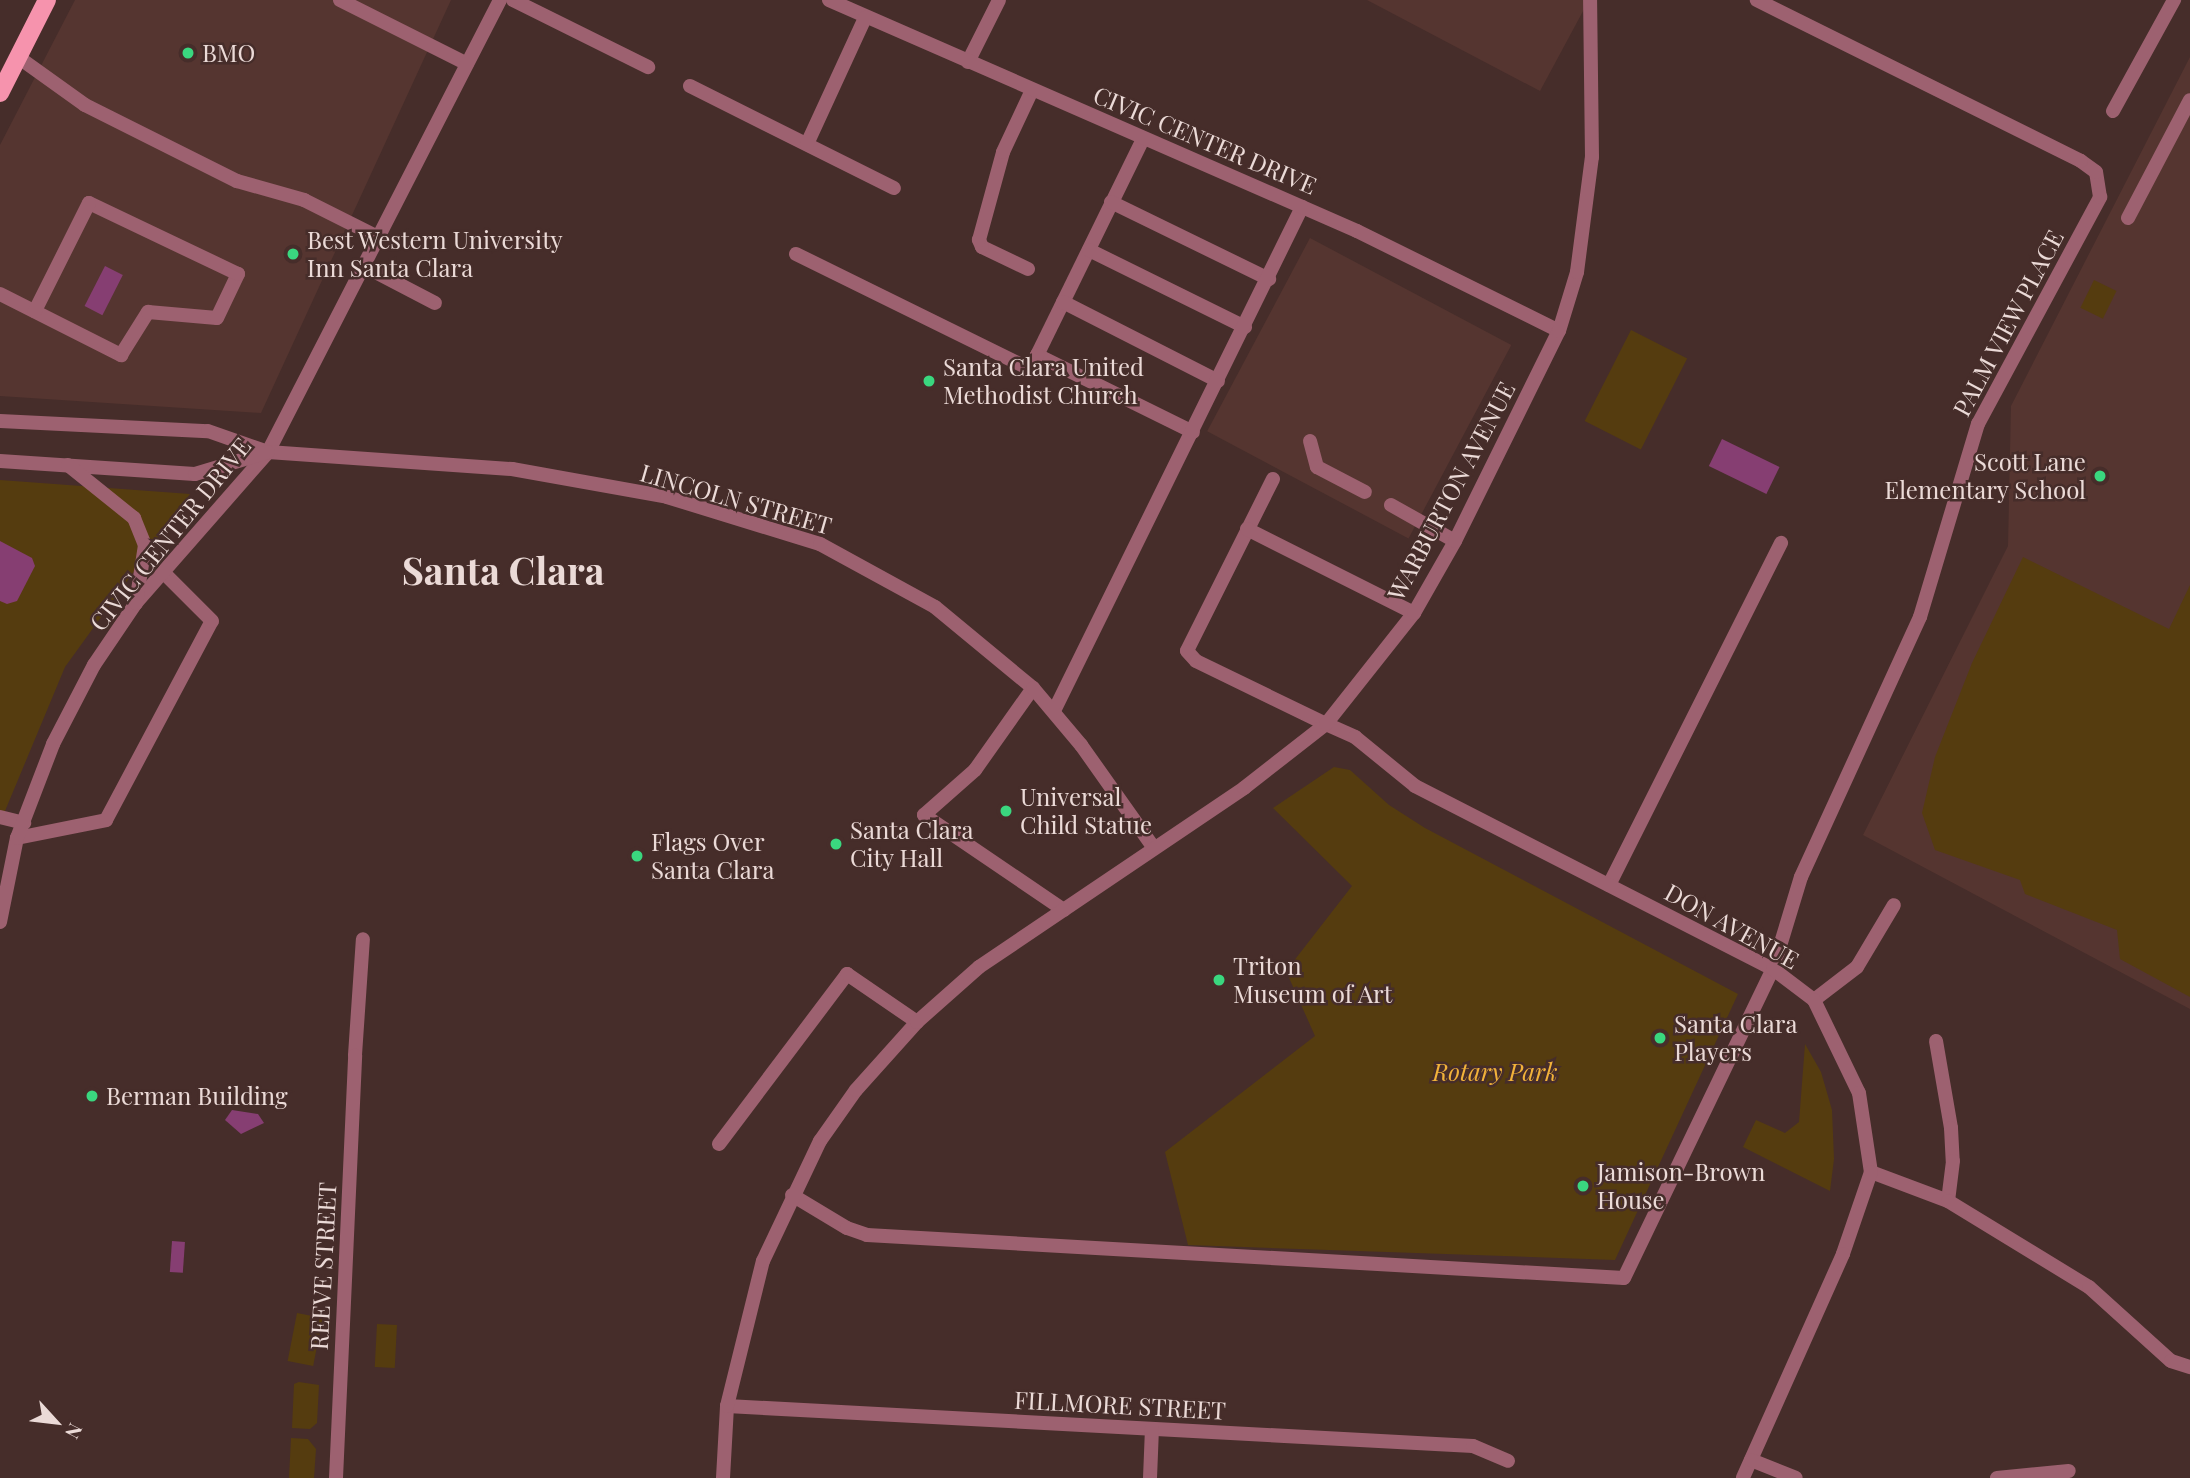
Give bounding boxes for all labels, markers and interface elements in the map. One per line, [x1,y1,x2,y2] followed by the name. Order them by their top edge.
[202,39,255,67] place label: BMO
[180,45,196,61] marker: BMO
[1089,80,1321,200] street label: CIVIC CENTER DRIVE
[1946,224,2070,422] street label: PALM VIEW PLACE
[307,226,564,282] place label: Best Western University Inn Santa Clara
[285,246,301,262] marker: Best Western University Inn Santa Clara
[943,353,1145,409] place label: Santa Clara United Methodist Church
[921,373,937,389] marker: Santa Clara United Methodist Church
[1381,376,1521,606] street label: WARBURTON AVENUE
[83,432,257,636] street label: CIVIC CENTER DRIVE
[1884,448,2086,504] place label: Scott Lane Elementary School
[637,458,835,540] street label: LINCOLN STREET
[2092,468,2108,484] marker: Scott Lane Elementary School
[402,547,604,593] district label: Santa Clara
[1020,783,1152,839] place label: Universal Child Statue
[998,803,1014,819] marker: Universal Child Statue
[850,816,974,872] place label: Santa Clara City Hall
[651,828,775,884] place label: Flags Over Santa Clara
[828,836,844,852] marker: Santa Clara City Hall
[629,848,645,864] marker: Flags Over Santa Clara
[1660,877,1804,975] street label: DON AVENUE
[1233,952,1393,1008] place label: Triton Museum of Art
[1211,972,1227,988] marker: Triton Museum of Art
[1674,1010,1798,1066] place label: Santa Clara Players
[1652,1030,1668,1046] marker: Santa Clara Players
[1432,1058,1558,1086] park label: Rotary Park
[106,1082,288,1110] place label: Berman Building
[84,1088,100,1104] marker: Berman Building
[1597,1158,1765,1214] place label: Jamison-Brown House
[1575,1178,1591,1194] marker: Jamison-Brown House
[304,1181,342,1351] street label: REEVE STREET
[1013,1385,1227,1425] street label: FILLMORE STREET
[21,1387,91,1457] north arrow
[60,1420,89,1444] text: N

